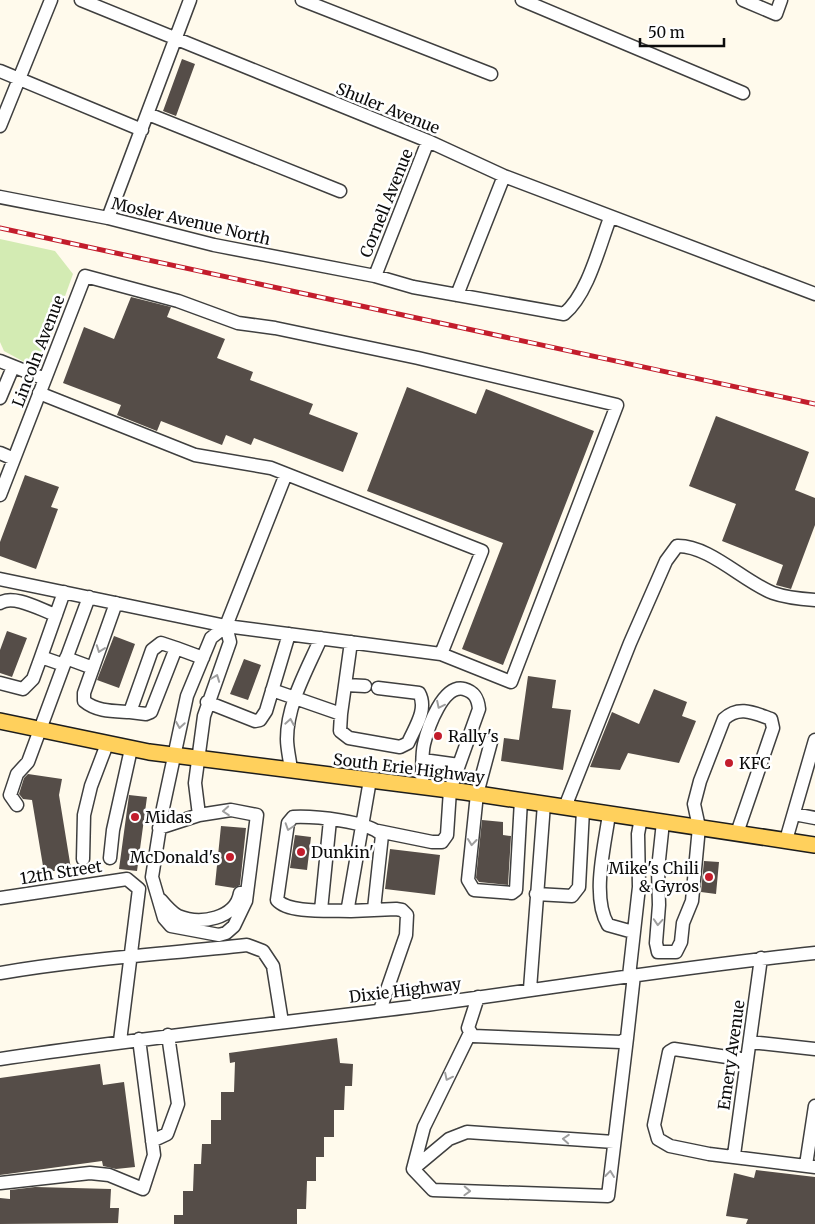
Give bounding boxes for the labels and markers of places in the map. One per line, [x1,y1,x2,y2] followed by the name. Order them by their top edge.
[448,726,499,746] place label: Rally's
[432,730,444,742] marker: Rally's
[739,753,771,773] place label: KFC
[723,757,735,769] marker: KFC
[145,807,192,827] place label: Midas
[129,811,141,823] marker: Midas
[311,842,374,862] place label: Dunkin'
[295,846,307,858] marker: Dunkin'
[130,847,220,867] place label: McDonald's
[224,851,236,863] marker: McDonald's
[609,858,699,896] place label: Mike's Chili & Gyros
[703,871,715,883] marker: Mike's Chili & Gyros

